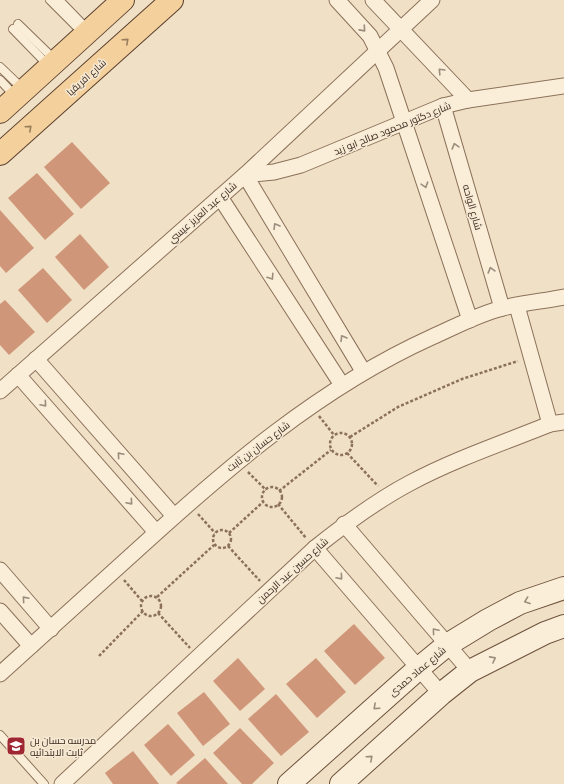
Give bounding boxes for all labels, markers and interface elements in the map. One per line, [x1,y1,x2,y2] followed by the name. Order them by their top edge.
[358,24,366,32] one-way arrow
[121,38,129,46] one-way arrow
[62,54,111,101] street label: شارع افريقيا
[438,68,446,76] one-way arrow
[330,96,454,161] street label: شارع دكتور محمود صالح ابو زيد
[24,125,32,132] one-way arrow
[451,142,460,149] one-way arrow
[163,177,241,248] street label: شارع عبد العزيز عيسي
[421,181,429,188] one-way arrow
[457,182,488,232] street label: شارع الواحه
[273,223,281,230] one-way arrow
[487,267,496,274] one-way arrow
[267,272,274,279] one-way arrow
[340,335,347,342] one-way arrow
[39,399,46,407] one-way arrow
[222,416,294,477] street label: شارع حسان بن ثابت
[118,452,125,460] one-way arrow
[125,497,132,504] one-way arrow
[252,533,333,608] street label: شارع حسين عبد الرحمن
[336,573,343,580] one-way arrow
[524,596,531,605] one-way arrow
[23,597,30,604] one-way arrow
[433,628,440,636] one-way arrow
[384,641,451,701] street label: شارع عماد حمدى
[488,657,496,664] one-way arrow
[373,702,380,709] one-way arrow
[30,731,96,762] place label: مدرسه حسان بن ثابت الابتدائيه
[5,735,27,757] school or university icon: مدرسه حسان بن ثابت الابتدائيه
[365,755,373,763] one-way arrow

